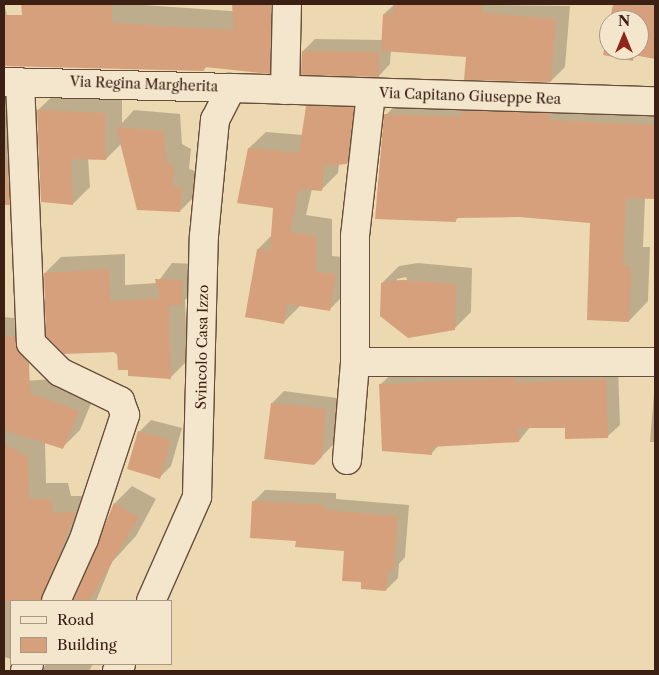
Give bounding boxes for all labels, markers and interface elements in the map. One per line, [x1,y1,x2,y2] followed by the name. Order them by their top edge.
[599,10,649,60] north arrow
[618,12,630,30] text: N
[69,73,219,95] street label: Via Regina Margherita
[379,84,561,108] street label: Via Capitano Giuseppe Rea
[193,284,211,410] street label: Svincolo Casa Izzo
[10,600,172,665] legend
[57,610,94,629] text: Road
[57,635,117,654] text: Building

